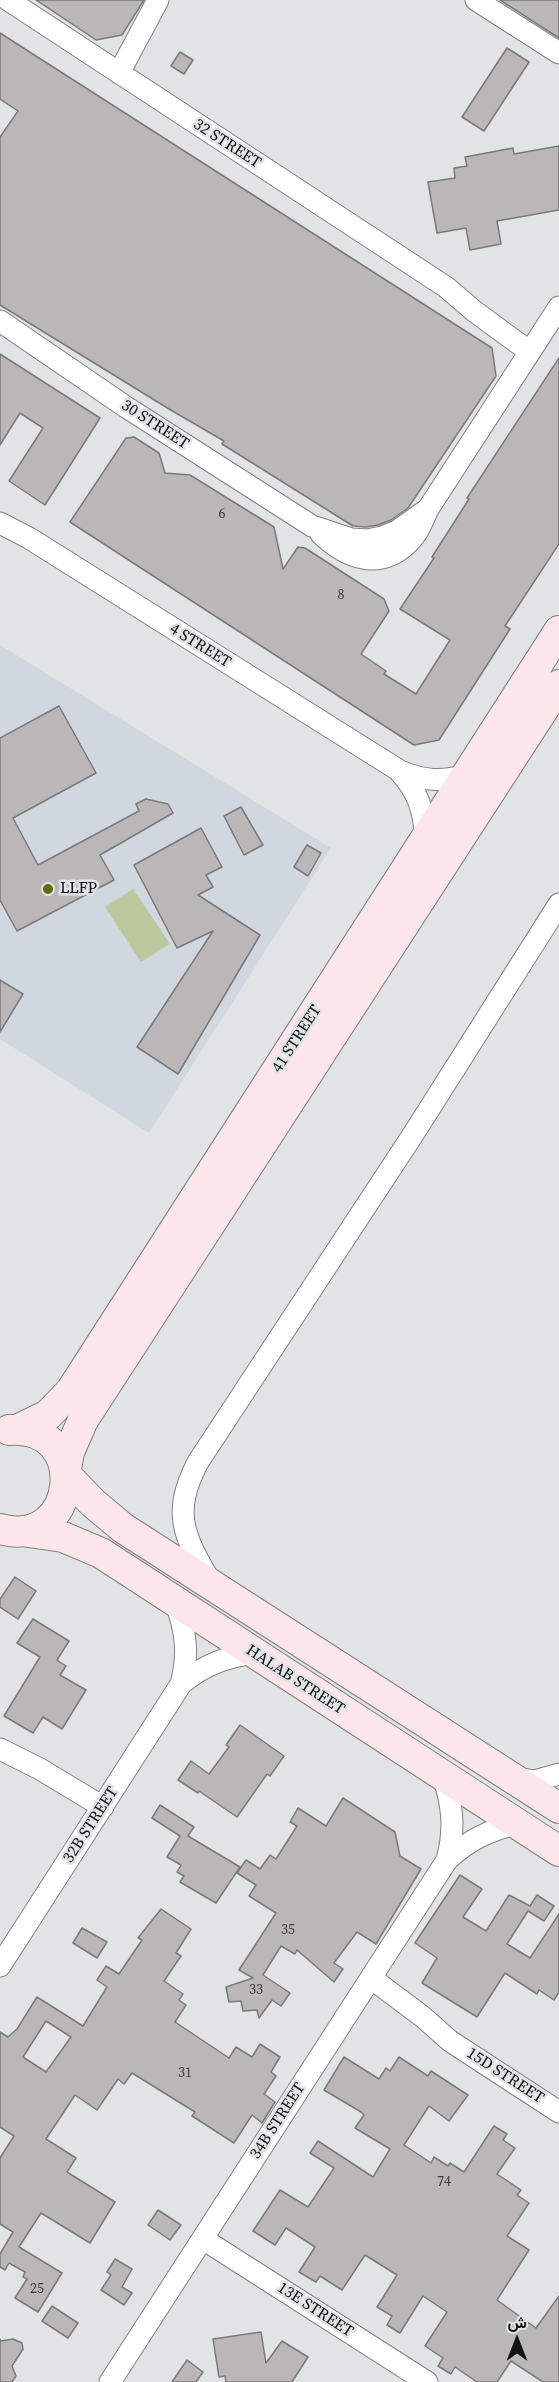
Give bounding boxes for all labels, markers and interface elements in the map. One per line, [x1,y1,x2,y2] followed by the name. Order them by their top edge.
[190,115,264,173] street label: 32 STREET
[118,396,192,454] street label: 30 STREET
[219,506,225,522] house number: 6
[338,587,344,603] house number: 8
[166,620,234,672] street label: 4 STREET
[60,879,97,899] place label: LLFP
[41,882,55,896] marker: LLFP
[268,1002,326,1076] street label: 41 STREET
[242,1641,348,1719] street label: HALAB STREET
[59,1783,123,1867] street label: 32B STREET
[281,1922,295,1938] house number: 35
[249,1982,263,1998] house number: 33
[463,2044,547,2108] street label: 15D STREET
[178,2065,192,2081] house number: 31
[246,2079,310,2163] street label: 34B STREET
[437,2174,451,2190] house number: 74
[274,2278,356,2342] street label: 13E STREET
[30,2281,44,2297] house number: 25
[487,2310,547,2370] north arrow
[507,2311,527,2333] text: ش

